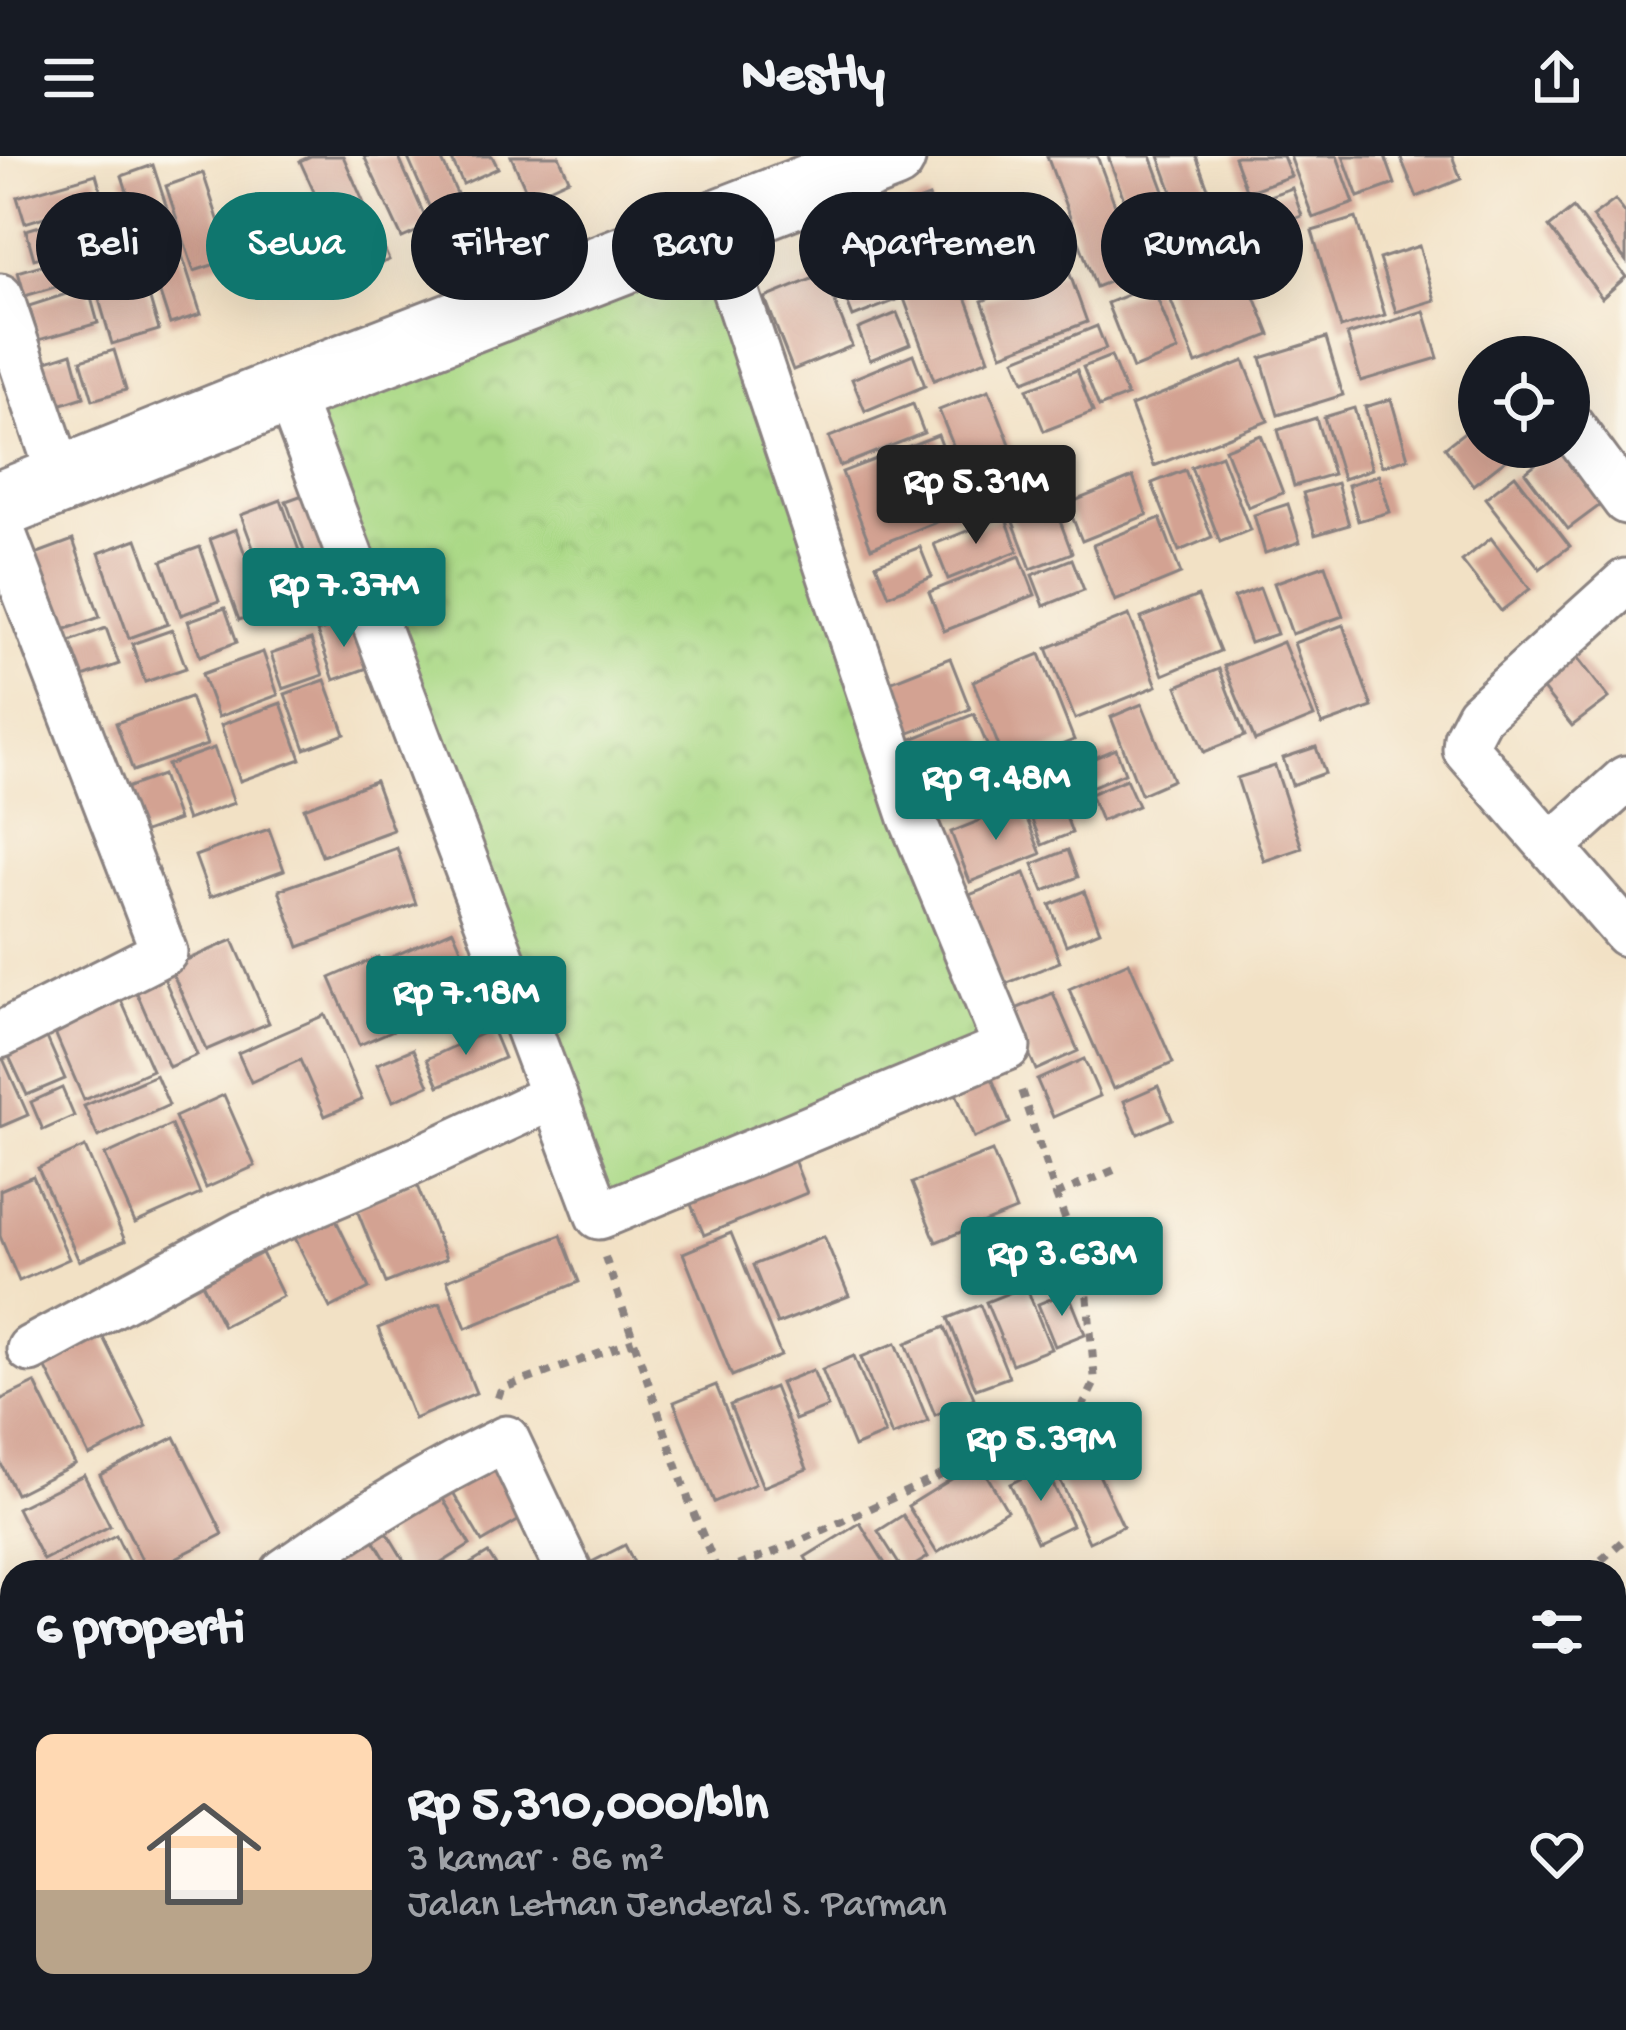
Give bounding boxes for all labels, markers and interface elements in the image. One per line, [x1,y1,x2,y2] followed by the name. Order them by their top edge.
[36,45,102,111] icon: menu
[1524,45,1590,111] icon: share
[741,46,885,110] text: Nestly
[36,192,182,300] chip: Beli
[206,192,387,300] chip: Sewa
[411,192,588,300] chip: Filter
[612,192,775,300] chip: Baru
[799,192,1077,300] chip: Apartemen
[1101,192,1303,300] chip: Rumah
[1458,336,1590,468] map controls
[1458,336,1590,468] button: locate
[852,445,1100,547] pin: Rp 5.31M
[904,461,1048,507] text: Rp 5.31M
[220,548,468,650] pin: Rp 7.37M
[270,564,418,610] text: Rp 7.37M
[872,741,1120,843] pin: Rp 9.48M
[922,757,1070,803] text: Rp 9.48M
[342,956,590,1058] pin: Rp 7.18M
[393,972,539,1018] text: Rp 7.18M
[938,1217,1186,1319] pin: Rp 3.63M
[988,1233,1136,1279] text: Rp 3.63M
[917,1402,1165,1504] pin: Rp 5.39M
[967,1418,1115,1464] text: Rp 5.39M
[1524,1599,1590,1665] icon: filters
[36,1602,245,1662] text: 6 properti
[408,1778,768,1838] text: Rp 5,310,000/bln
[132,1782,276,1926] icon: home
[1524,1821,1590,1887] icon: heart
[408,1838,664,1884] text: 3 kamar · 86 m²
[408,1884,947,1930] text: Jalan Letnan Jenderal S. Parman

